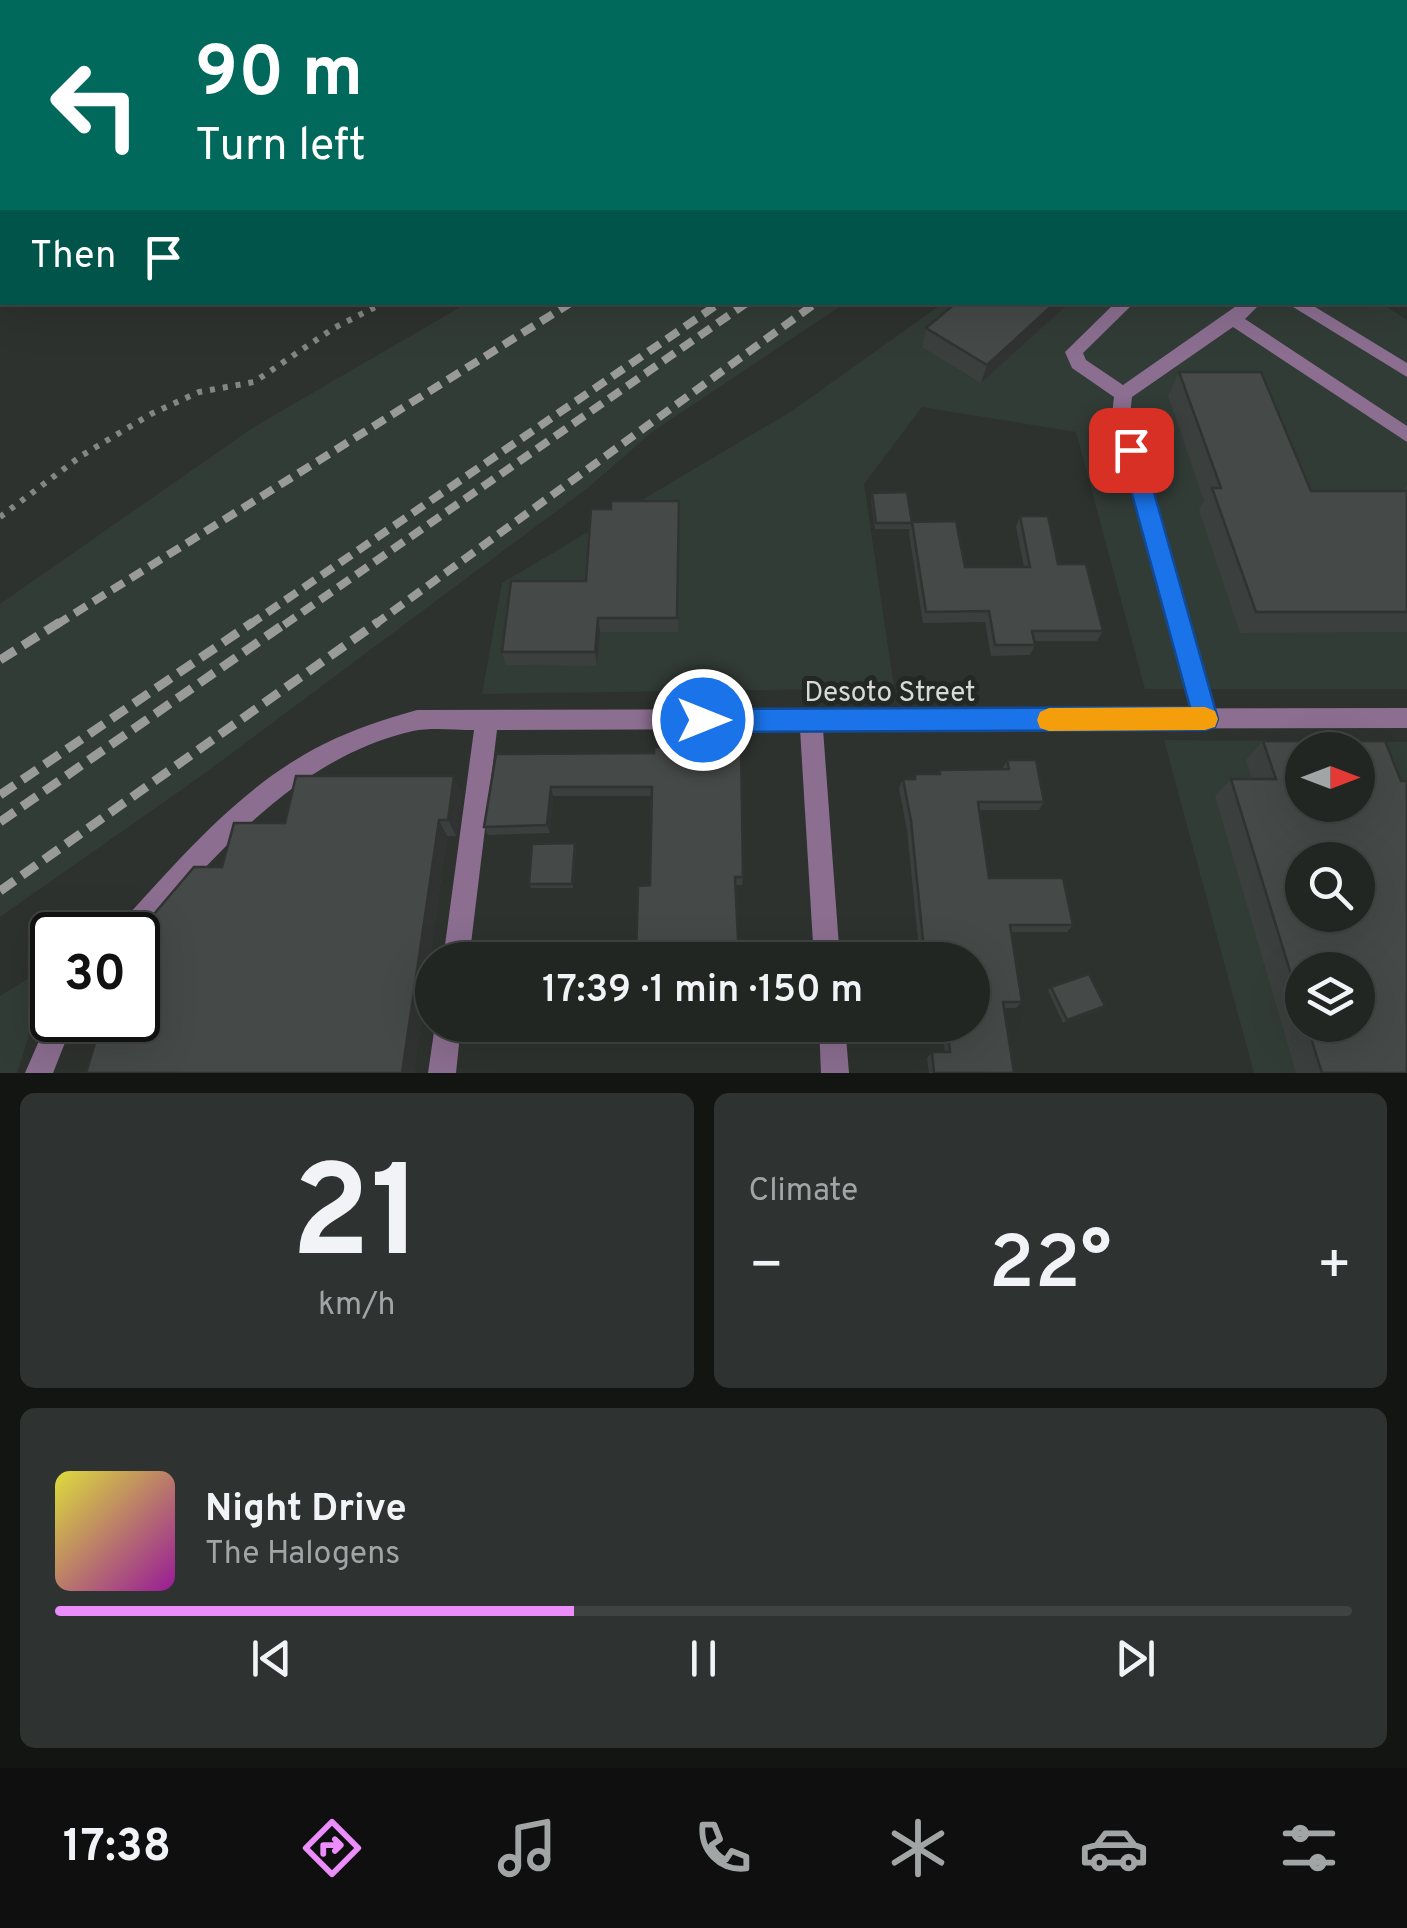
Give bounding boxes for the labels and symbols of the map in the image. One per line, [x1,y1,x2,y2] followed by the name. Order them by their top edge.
[1089,408,1174,493] pin
[651,668,755,772] position arrow
[804,676,976,712] street label: Desoto Street
[1285,732,1375,822] north arrow
[30,912,160,1042] speed limit sign: 30

